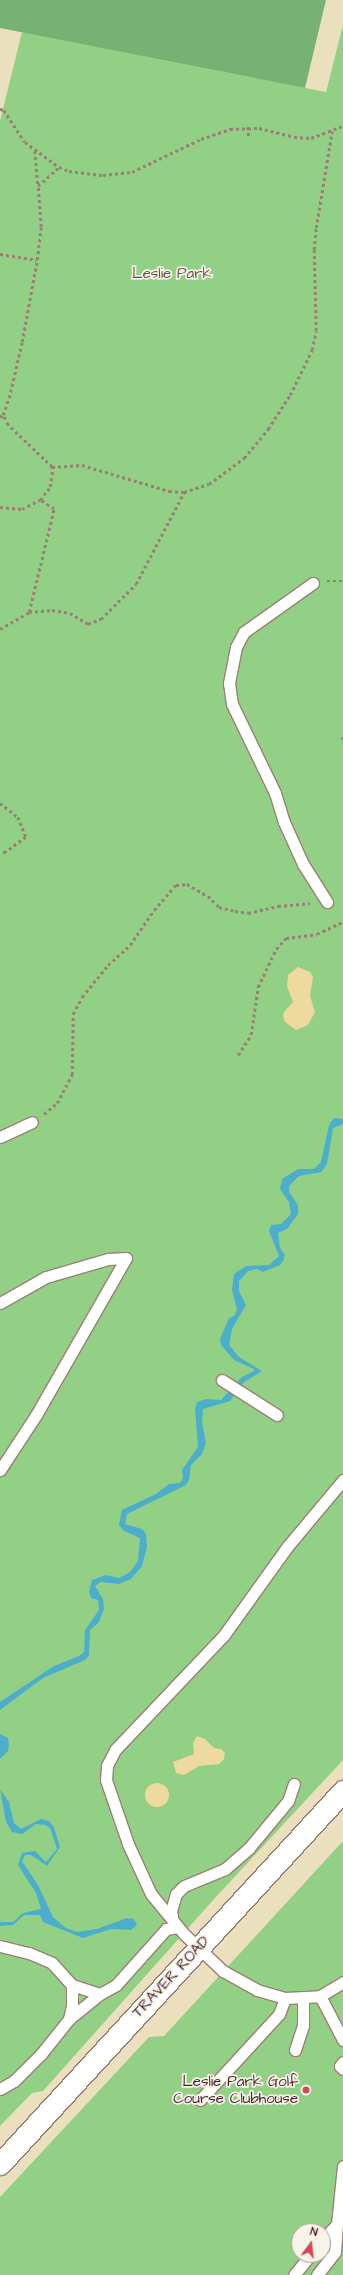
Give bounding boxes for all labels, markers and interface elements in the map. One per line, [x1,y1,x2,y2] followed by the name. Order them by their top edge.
[132,265,212,283] park label: Leslie Park
[129,1933,213,2021] street label: TRAVER ROAD
[173,2072,298,2107] place label: Leslie Park Golf Course Clubhouse
[301,2085,311,2095] marker: Leslie Park Golf Course Clubhouse
[291,2223,331,2263] north arrow
[309,2224,319,2240] text: N

